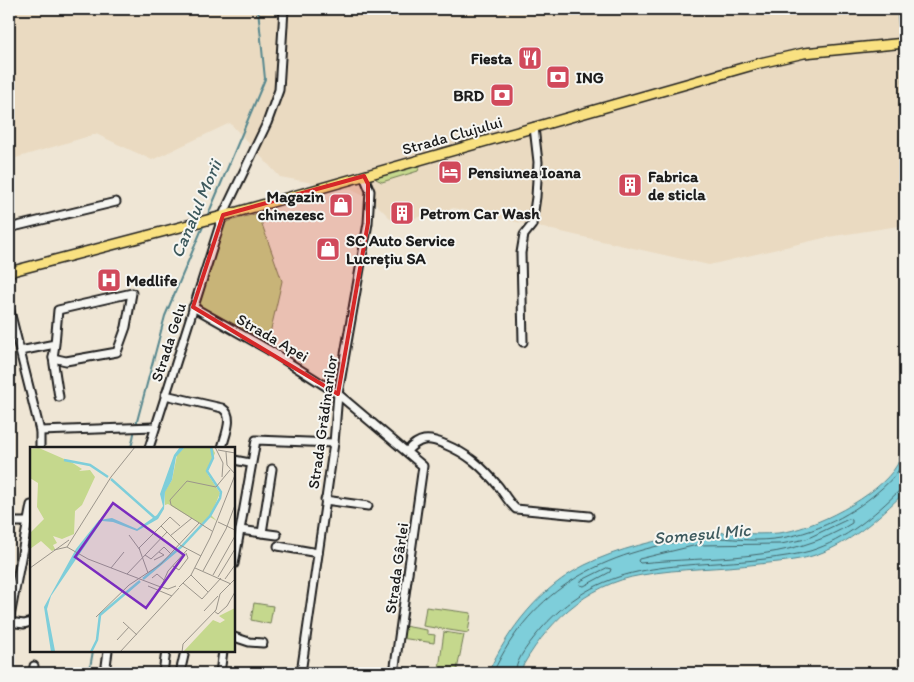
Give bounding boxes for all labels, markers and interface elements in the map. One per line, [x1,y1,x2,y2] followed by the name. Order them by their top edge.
[517,45,543,71] restaurant icon: Fiesta
[471,49,513,68] place label: Fiesta
[545,64,571,90] bank icon: ING
[576,68,604,87] place label: ING
[489,82,515,108] bank icon: BRD
[453,86,484,105] place label: BRD
[400,112,504,159] street label: Strada Clujului
[166,155,227,261] water label: Canalul Morii
[437,159,463,185] hotel icon: Pensiunea Ioana
[468,163,581,182] place label: Pensiunea Ioana
[648,167,706,204] place label: Fabrica de sticla
[617,172,643,198] building icon: Fabrica de sticla
[258,187,325,224] place label: Magazin chinezesc
[328,192,354,218] shop icon: Magazin chinezesc
[389,200,415,226] building icon: Petrom Car Wash
[420,204,540,223] place label: Petrom Car Wash
[346,231,455,269] place label: SC Auto Service Lucrețiu SA
[315,236,341,262] shop icon: SC Auto Service Lucrețiu SA
[96,267,122,293] hospital icon: Medlife
[126,271,178,290] place label: Medlife
[147,300,190,384] street label: Strada Gelu
[233,309,312,366] street label: Strada Apei
[304,353,341,490] street label: Strada Grădinarilor
[30,447,235,652] inset map
[653,519,753,549] water label: Someșul Mic
[381,521,412,615] street label: Strada Gârlei

